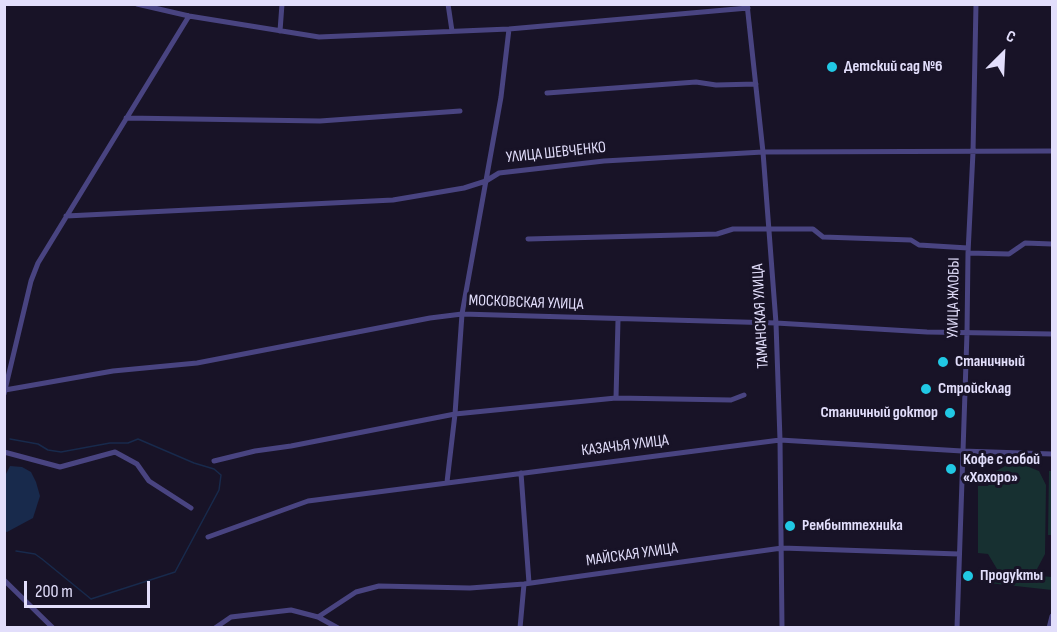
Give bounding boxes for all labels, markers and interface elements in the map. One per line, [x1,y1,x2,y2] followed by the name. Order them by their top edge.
[973,24,1033,84] north arrow
[1003,27,1018,47] text: С
[844,57,943,77] place label: Детский сад №6
[825,60,839,74] marker: Детский сад №6
[505,138,607,168] street label: УЛИЦА ШЕВЧЕНКО
[944,257,964,339] street label: УЛИЦА ЖЛОБЫ
[749,263,773,369] street label: ТАМАНСКАЯ УЛИЦА
[468,291,584,315] street label: МОСКОВСКАЯ УЛИЦА
[955,352,1025,372] place label: Станичный
[936,355,950,369] marker: Станичный
[938,379,1011,399] place label: Стройсклад
[919,382,933,396] marker: Стройсклад
[820,403,938,423] place label: Станичный доктор
[943,406,957,420] marker: Станичный доктор
[580,431,670,461] street label: КАЗАЧЬЯ УЛИЦА
[963,450,1040,488] place label: Кофе с собой «Хохоро»
[944,462,958,476] marker: Кофе с собой «Хохоро»
[802,516,903,536] place label: Рембыттехника
[783,519,797,533] marker: Рембыттехника
[585,539,679,571] street label: МАЙСКАЯ УЛИЦА
[980,566,1043,586] place label: Продукты
[27,569,153,607] scale bar
[961,569,975,583] marker: Продукты
[35,581,73,602] text: 200 m

